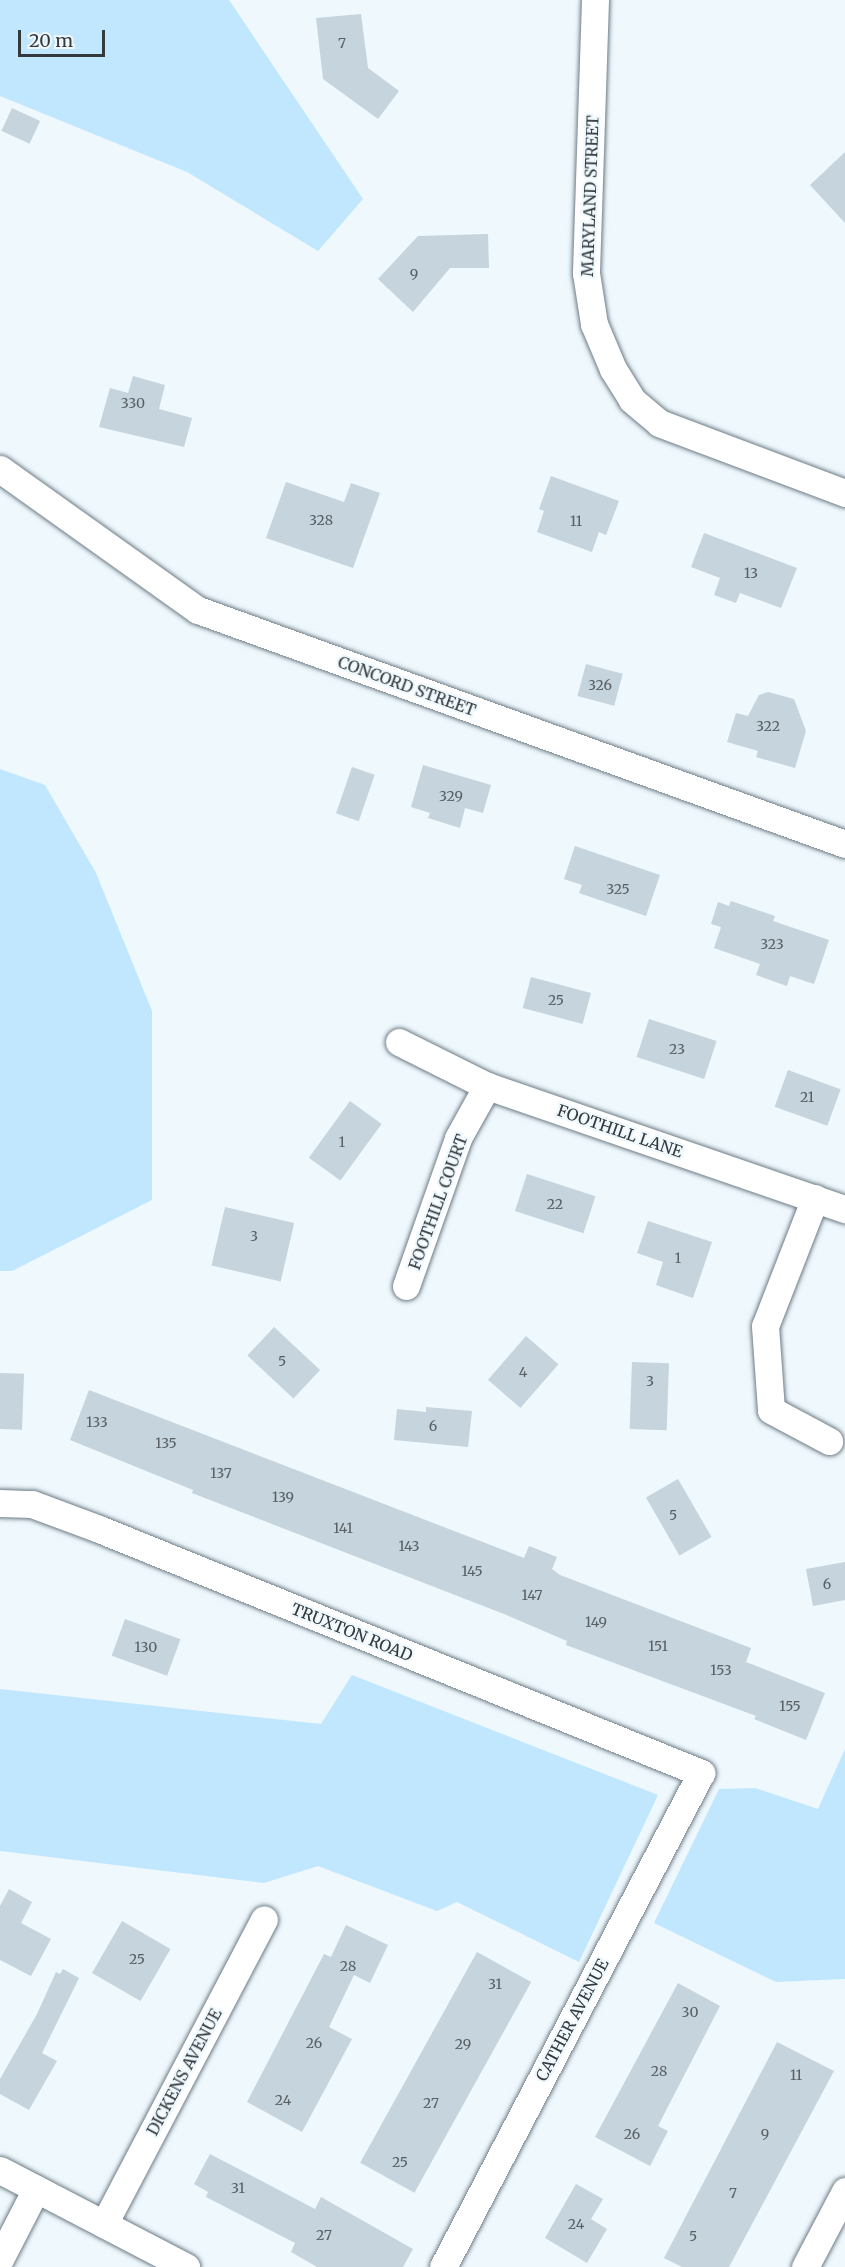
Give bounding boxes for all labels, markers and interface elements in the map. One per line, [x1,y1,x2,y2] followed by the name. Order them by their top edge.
[21,18,108,56] scale bar
[29,29,73,52] text: 20 m
[338,35,346,51] house number: 7
[578,115,602,277] street label: MARYLAND STREET
[410,266,418,282] house number: 9
[121,395,145,411] house number: 330
[309,512,333,528] house number: 328
[570,513,582,529] house number: 11
[744,565,758,581] house number: 13
[335,652,479,720] street label: CONCORD STREET
[588,677,612,693] house number: 326
[756,718,780,734] house number: 322
[439,788,463,804] house number: 329
[606,881,630,897] house number: 325
[760,936,784,952] house number: 323
[548,992,564,1008] house number: 25
[669,1041,685,1057] house number: 23
[800,1089,814,1105] house number: 21
[555,1101,685,1161] street label: FOOTHILL LANE
[405,1132,471,1272] street label: FOOTHILL COURT
[339,1134,345,1150] house number: 1
[547,1196,563,1212] house number: 22
[250,1228,258,1244] house number: 3
[675,1250,681,1266] house number: 1
[278,1353,286,1369] house number: 5
[519,1364,527,1380] house number: 4
[646,1373,654,1389] house number: 3
[86,1414,108,1430] house number: 133
[429,1418,437,1434] house number: 6
[155,1435,177,1451] house number: 135
[210,1465,232,1481] house number: 137
[272,1489,294,1505] house number: 139
[669,1507,677,1523] house number: 5
[333,1520,353,1536] house number: 141
[399,1538,419,1554] house number: 143
[461,1563,483,1579] house number: 145
[823,1576,831,1592] house number: 6
[522,1587,542,1603] house number: 147
[289,1599,415,1665] street label: TRUXTON ROAD
[585,1614,607,1630] house number: 149
[648,1638,668,1654] house number: 151
[135,1639,157,1655] house number: 130
[710,1662,732,1678] house number: 153
[779,1698,801,1714] house number: 155
[129,1951,145,1967] house number: 25
[532,1956,612,2084] street label: CATHER AVENUE
[340,1958,356,1974] house number: 28
[488,1976,502,1992] house number: 31
[682,2004,698,2020] house number: 30
[143,2005,225,2139] street label: DICKENS AVENUE
[306,2035,322,2051] house number: 26
[455,2036,471,2052] house number: 29
[651,2063,667,2079] house number: 28
[790,2067,802,2083] house number: 11
[275,2092,291,2108] house number: 24
[423,2095,439,2111] house number: 27
[624,2126,640,2142] house number: 26
[761,2126,769,2142] house number: 9
[392,2154,408,2170] house number: 25
[231,2180,245,2196] house number: 31
[729,2185,737,2201] house number: 7
[568,2216,584,2232] house number: 24
[316,2227,332,2243] house number: 27
[689,2228,697,2244] house number: 5

